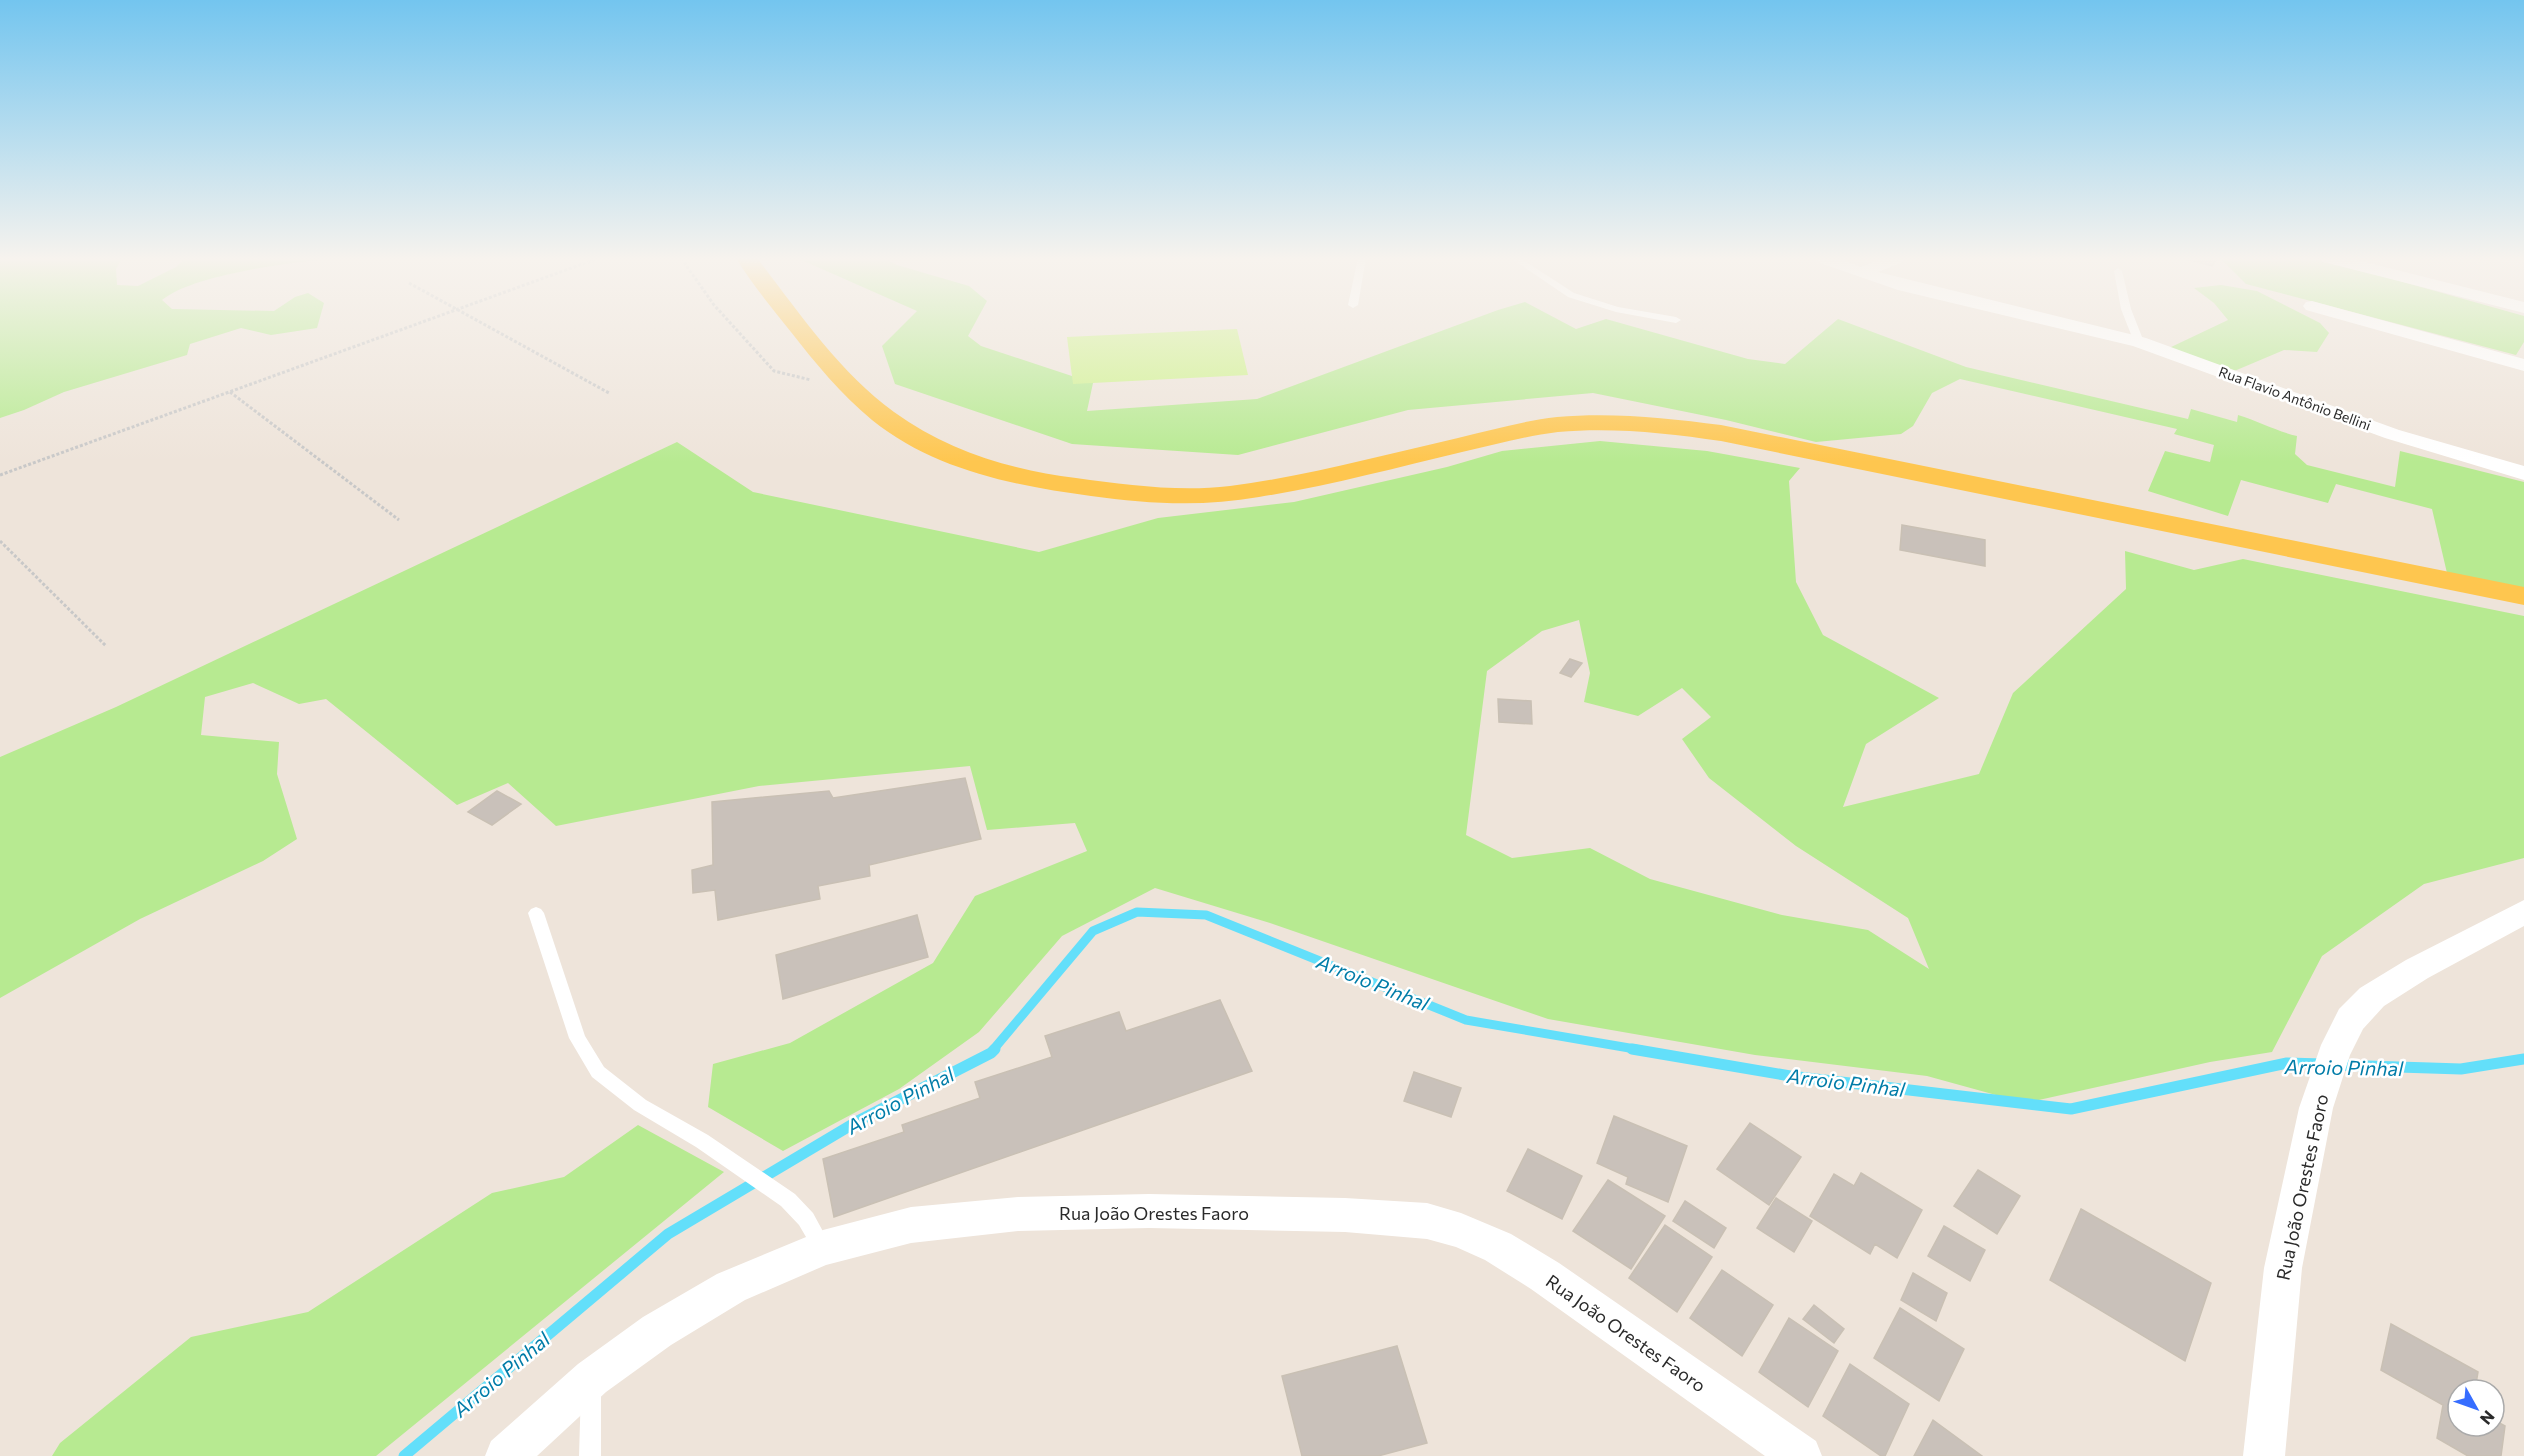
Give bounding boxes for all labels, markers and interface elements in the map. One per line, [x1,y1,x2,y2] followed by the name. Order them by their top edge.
[2217,363,2373,433] street label: Rua Flavio Antônio Bellini
[1313,948,1433,1016] water label: Arroio Pinhal
[2284,1054,2404,1080] water label: Arroio Pinhal
[841,1061,959,1139] water label: Arroio Pinhal
[1785,1063,1907,1101] water label: Arroio Pinhal
[2272,1092,2332,1282] street label: Rua João Orestes Faoro
[1059,1202,1249,1224] street label: Rua João Orestes Faoro
[1542,1270,1710,1396] street label: Rua João Orestes Faoro
[447,1326,555,1422] water label: Arroio Pinhal
[2446,1378,2506,1438] north arrow
[2477,1407,2499,1429] text: N

